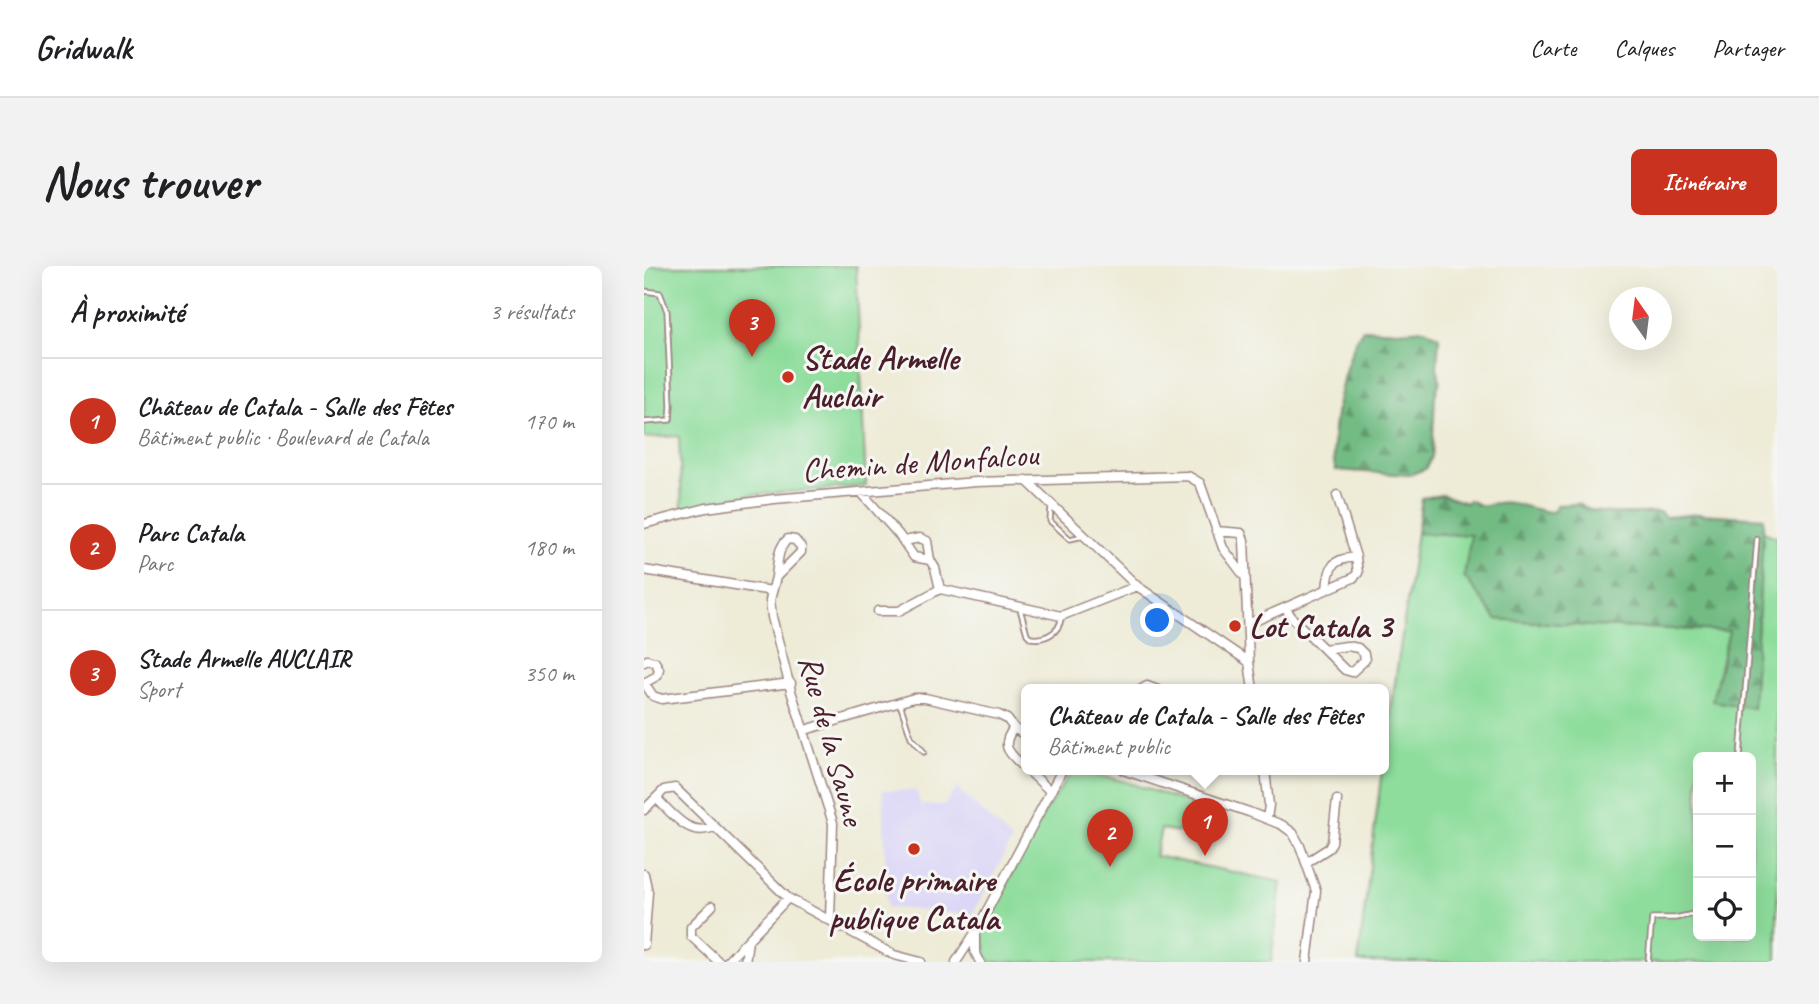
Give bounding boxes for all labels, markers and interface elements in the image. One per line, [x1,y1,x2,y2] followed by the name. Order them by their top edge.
[35,27,132,69] text: Gridwalk
[1530,33,1576,63] text: Carte
[1614,33,1674,63] text: Calques
[1712,33,1784,63] text: Partager
[1631,149,1777,215] button: Itinéraire
[42,151,257,213] text: Nous trouver
[1609,287,1672,350] north arrow
[70,293,184,331] text: À proximité
[490,297,574,326] text: 3 résultats
[729,299,775,357] pin: 3
[802,337,961,417] place label: Stade Armelle Auclair
[780,369,796,385] marker: Stade Armelle Auclair
[137,390,452,423] text: Château de Catala - Salle des Fêtes
[88,407,98,436] text: 1
[525,407,574,436] text: 170 m
[137,423,429,452] text: Bâtiment public · Boulevard de Catala
[801,433,1041,491] street label: Chemin de Monfalcou
[137,516,244,549] text: Parc Catala
[88,533,98,562] text: 2
[525,533,574,562] text: 180 m
[137,549,173,578] text: Parc
[1140,603,1174,637] your location
[1249,605,1395,647] place label: Lot Catala 3
[1227,618,1243,634] marker: Lot Catala 3
[137,642,351,675] text: Stade Armelle AUCLAIR
[789,650,875,832] street label: Rue de la Saune
[88,659,98,688] text: 3
[525,659,574,688] text: 350 m
[137,675,181,704] text: Sport
[1021,684,1389,775] popup
[1047,699,1363,732] text: Château de Catala - Salle des Fêtes
[1047,732,1170,761] text: Bâtiment public
[1693,752,1756,941] map controls
[1693,752,1756,815] button: +
[1182,798,1228,856] pin: 1
[1087,809,1133,867] pin: 2
[1693,815,1756,878] button: −
[906,841,922,857] marker: École primaire publique Catala
[829,859,1001,939] place label: École primaire publique Catala
[1693,878,1756,941] button: locate

